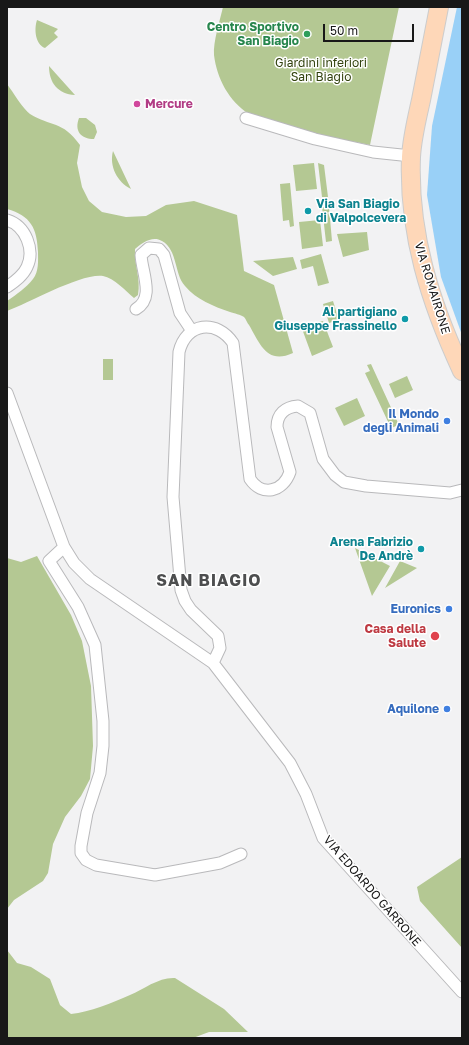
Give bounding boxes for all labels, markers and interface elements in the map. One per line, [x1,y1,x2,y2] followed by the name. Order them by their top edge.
[325,16,416,42] scale bar
[207,20,299,48] place label: Centro Sportivo San Biagio
[330,23,358,38] text: 50 m
[302,29,312,39] marker: Centro Sportivo San Biagio
[275,56,367,84] park label: Giardini inferiori San Biagio
[145,97,193,111] place label: Mercure
[132,99,142,109] marker: Mercure
[316,197,406,225] place label: Via San Biagio di Valpolcevera
[303,206,313,216] marker: Via San Biagio di Valpolcevera
[411,240,453,336] street label: VIA ROMAIRONE
[274,305,397,333] place label: Al partigiano Giuseppe Frassinello
[400,314,410,324] marker: Al partigiano Giuseppe Frassinello
[363,407,439,435] place label: Il Mondo degli Animali
[442,416,452,426] marker: Il Mondo degli Animali
[330,535,413,563] place label: Arena Fabrizio De Andrè
[416,544,426,554] marker: Arena Fabrizio De Andrè
[156,571,262,591] district label: SAN BIAGIO
[391,602,441,616] place label: Euronics
[444,604,454,614] marker: Euronics
[364,622,426,650] place label: Casa della Salute
[429,630,441,642] marker: Casa della Salute
[387,702,439,716] place label: Aquilone
[442,704,452,714] marker: Aquilone
[320,833,424,949] street label: VIA EDOARDO GARRONE

